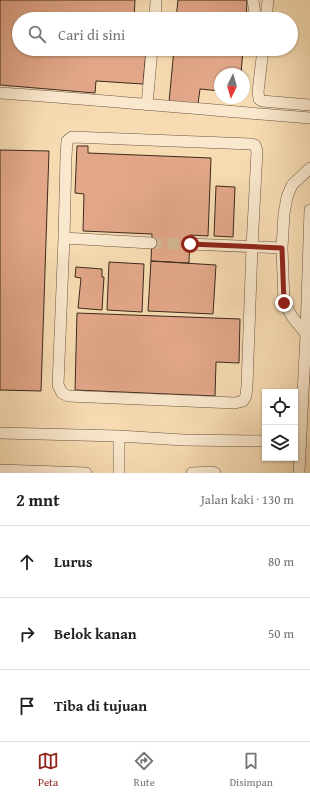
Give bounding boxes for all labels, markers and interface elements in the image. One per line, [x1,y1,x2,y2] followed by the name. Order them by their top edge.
[12,12,298,56] search box
[26,23,48,45] icon: search
[58,24,125,45] text: Cari di sini
[214,68,250,104] north arrow
[181,235,199,253] route start
[275,294,293,312] route end
[262,389,298,461] map controls
[262,389,298,425] button: locate
[262,425,298,461] button: layers
[16,487,60,512] text: 2 mnt
[201,490,294,509] text: Jalan kaki · 130 m
[16,551,38,573] icon: ahead
[54,551,92,572] text: Lurus
[268,552,294,571] text: 80 m
[16,623,38,645] icon: right
[54,623,137,644] text: Belok kanan
[268,624,294,643] text: 50 m
[16,695,38,717] icon: arrive
[54,695,147,716] text: Tiba di tujuan
[37,750,59,790] tab: Peta
[133,750,155,790] tab: Rute
[229,750,273,790] tab: Disimpan

